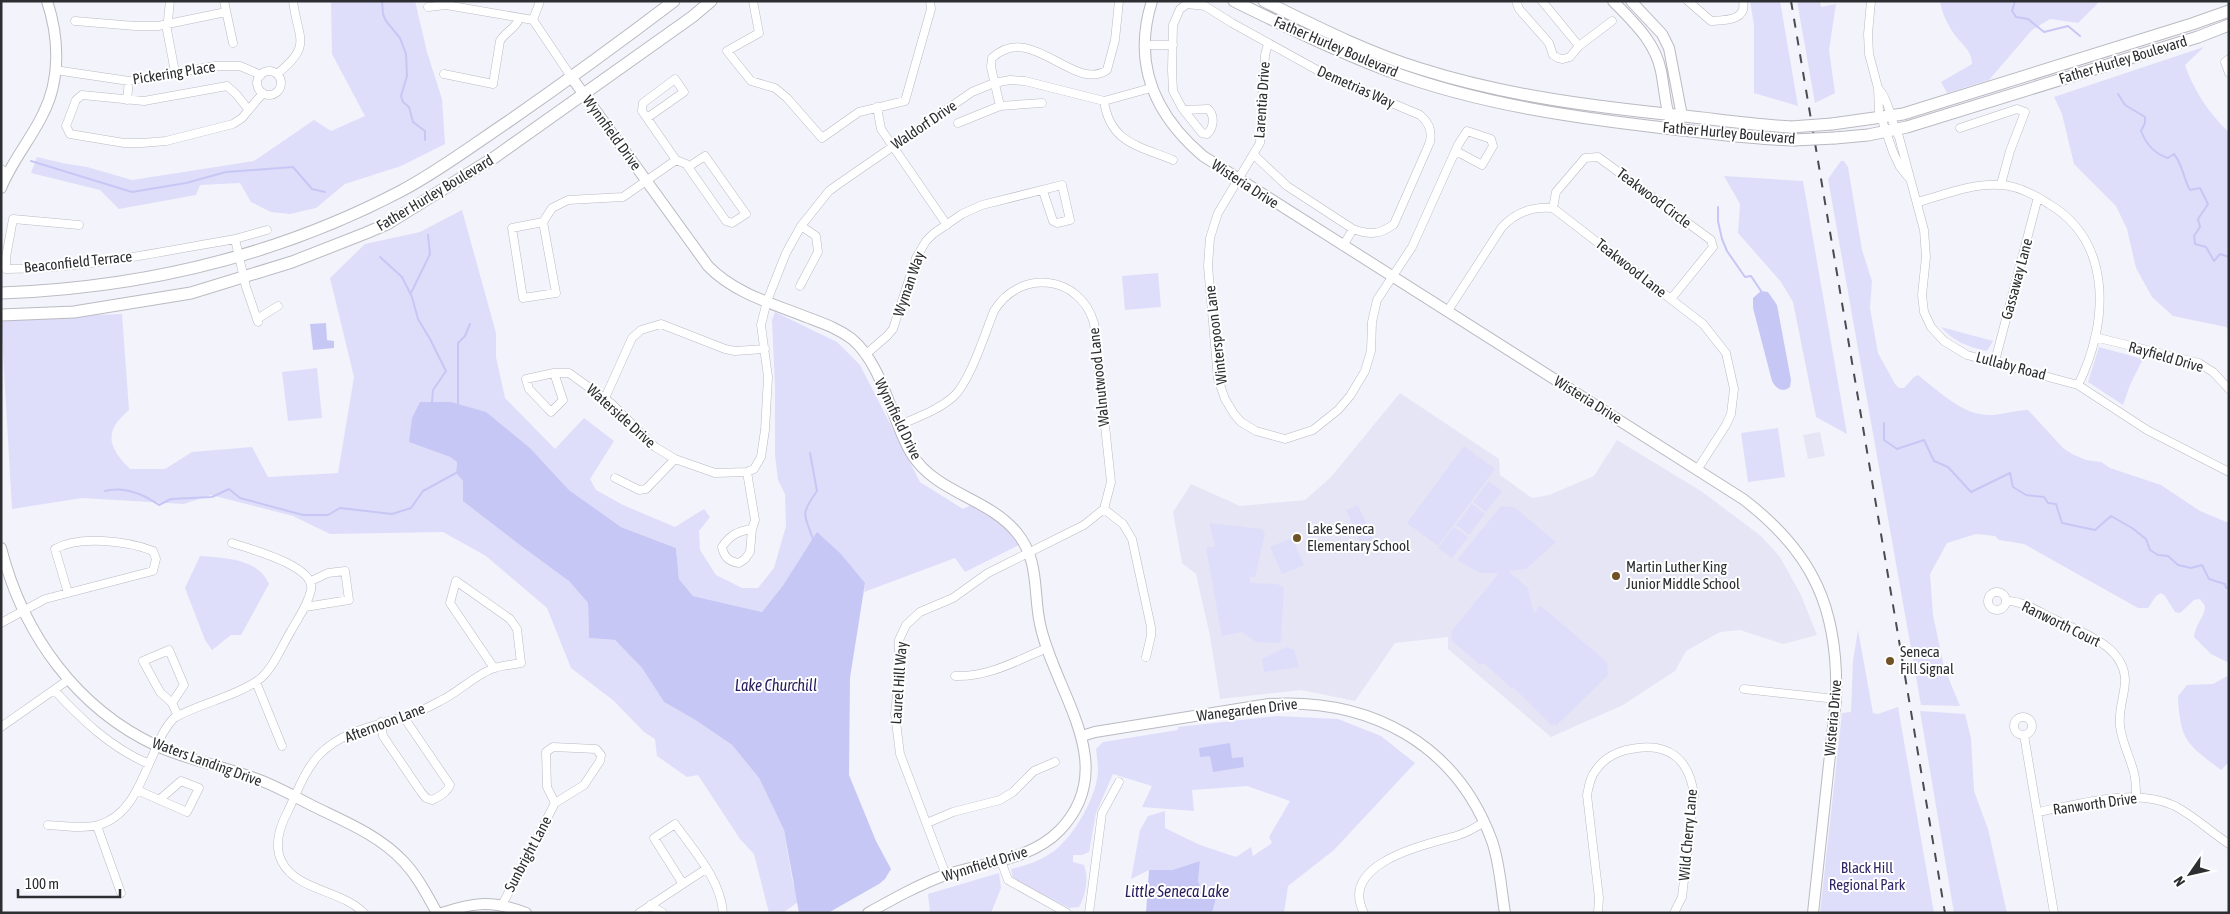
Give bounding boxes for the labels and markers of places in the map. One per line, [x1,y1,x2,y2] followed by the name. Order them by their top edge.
[1307,520,1410,554] place label: Lake Seneca Elementary School
[1291,532,1303,544] marker: Lake Seneca Elementary School
[1626,558,1740,592] place label: Martin Luther King Junior Middle School
[1610,570,1622,582] marker: Martin Luther King Junior Middle School
[1900,643,1954,677] place label: Seneca Fill Signal
[1884,655,1896,667] marker: Seneca Fill Signal

